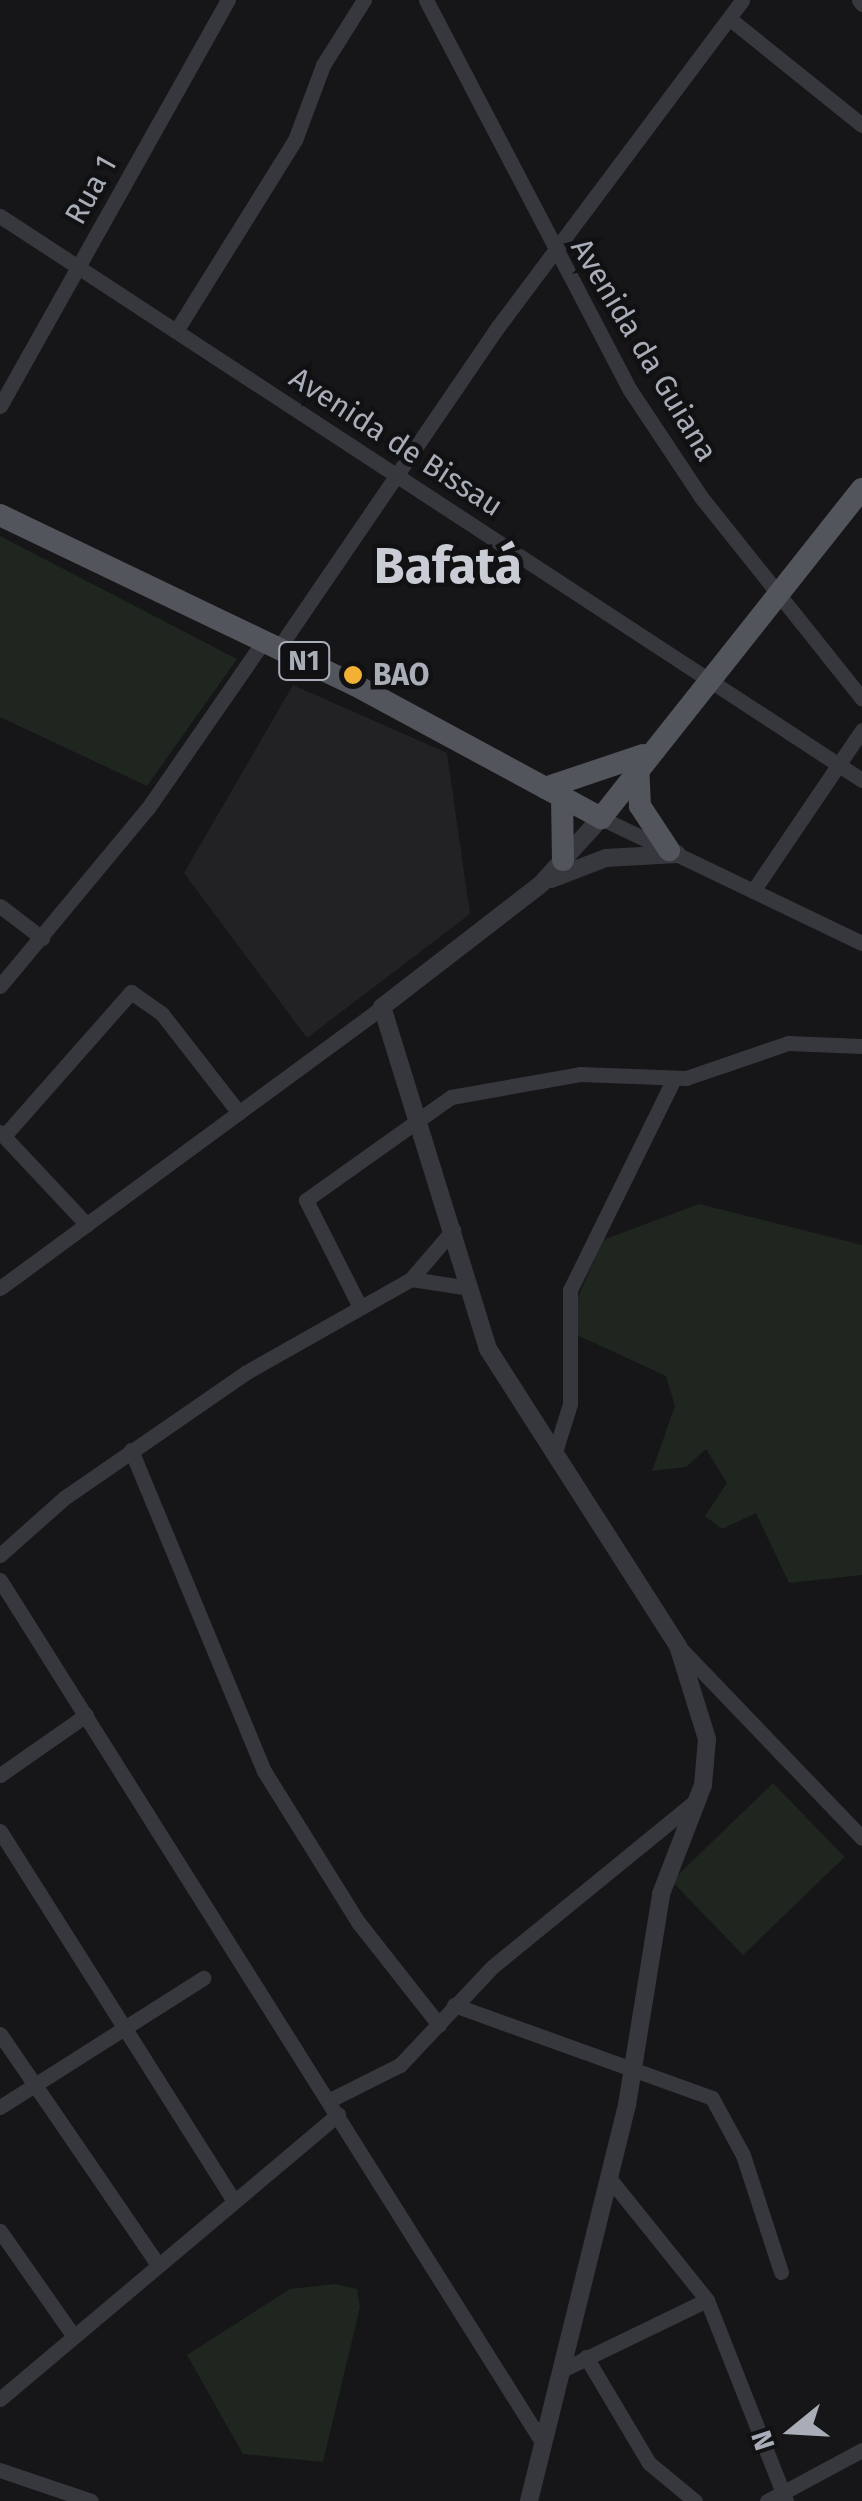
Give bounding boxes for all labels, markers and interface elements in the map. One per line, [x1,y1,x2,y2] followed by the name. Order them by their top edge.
[58,149,124,231] street label: Rua 1
[563,232,725,468] street label: Avenida da Guiana
[283,360,509,524] street label: Avenida de Bissau
[374,537,522,597] district label: Bafatá
[276,638,332,684] road number: N1
[373,657,429,693] place label: BAO
[342,664,364,686] marker: BAO
[742,2381,842,2481] north arrow
[744,2426,782,2454] text: N

